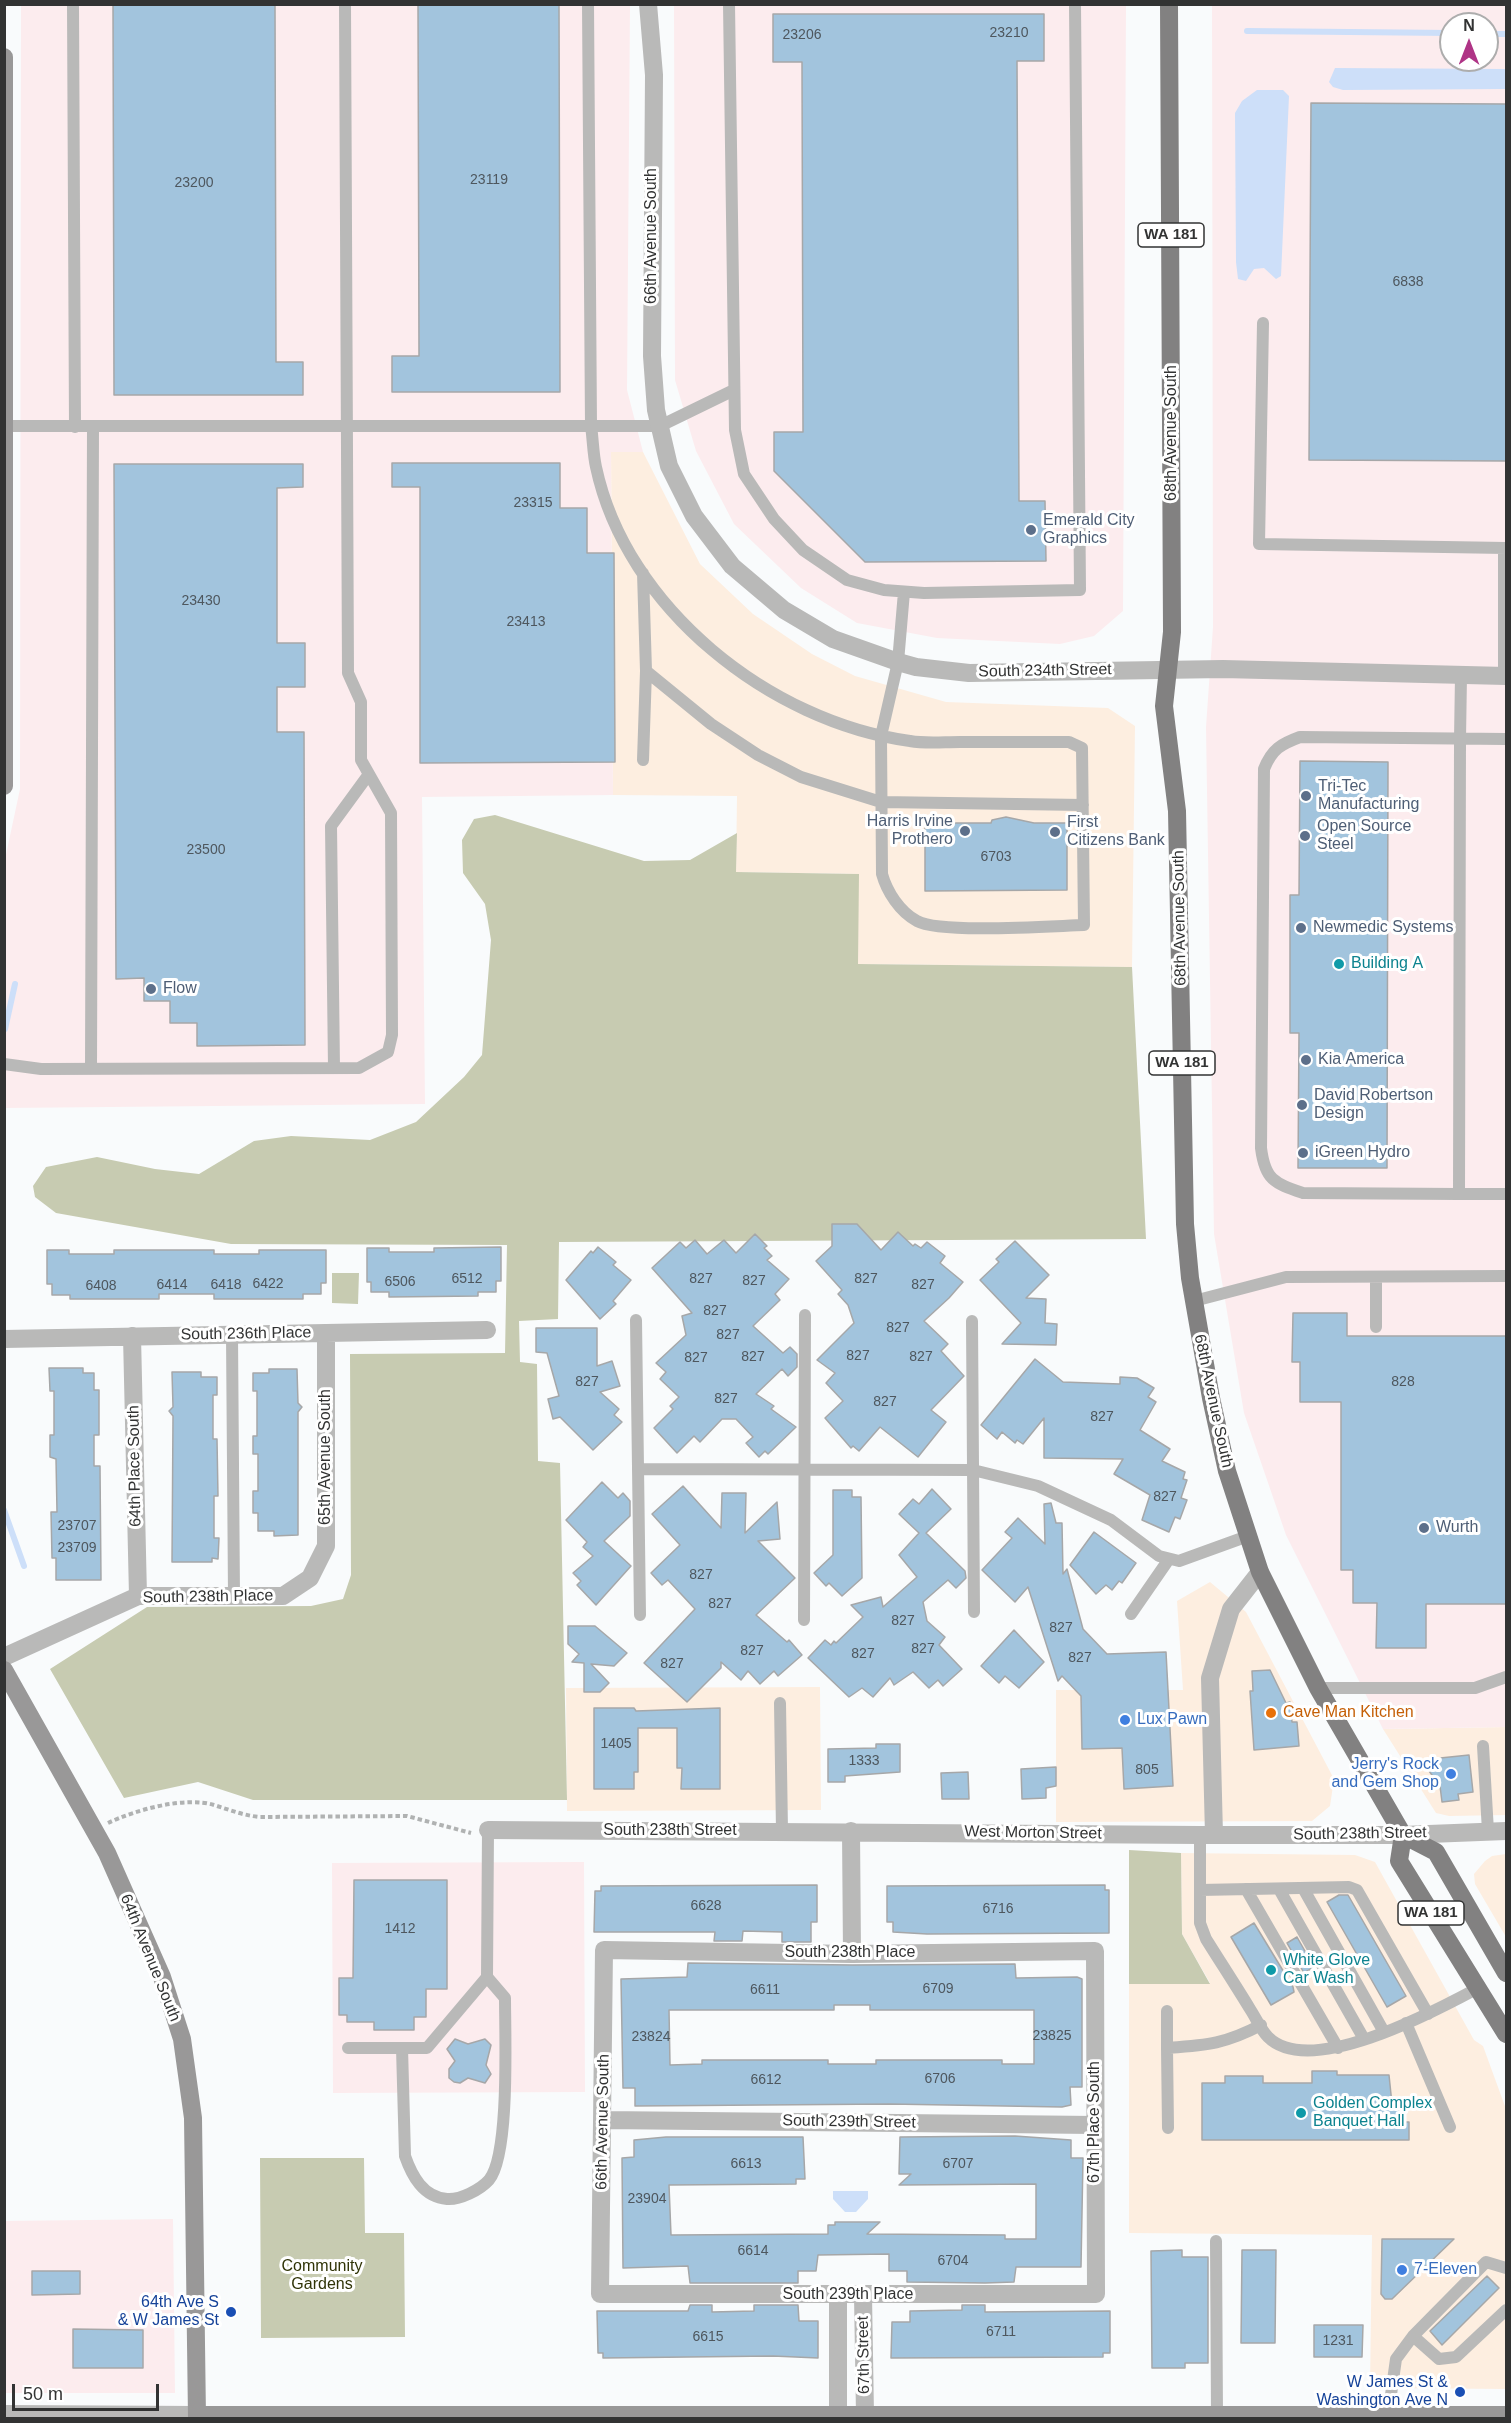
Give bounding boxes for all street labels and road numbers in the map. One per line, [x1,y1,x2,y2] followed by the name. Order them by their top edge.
[642,168,662,304] street label: 66th Avenue South
[1138,223,1204,247] road number: WA 181
[1162,365,1182,501] street label: 68th Avenue South
[978,660,1112,682] street label: South 234th Street
[1169,850,1191,986] street label: 68th Avenue South
[1149,1051,1215,1075] road number: WA 181
[180,1323,312,1345] street label: South 236th Place
[1189,1333,1237,1469] street label: 68th Avenue South
[316,1389,336,1525] street label: 65th Avenue South
[124,1405,146,1527] street label: 64th Place South
[142,1586,274,1608] street label: South 238th Place
[603,1821,737,1841] street label: South 238th Street
[964,1822,1102,1844] street label: West Morton Street
[1293,1823,1427,1845] street label: South 238th Street
[116,1891,184,2025] street label: 64th Avenue South
[1398,1901,1464,1925] road number: WA 181
[785,1943,915,1963] street label: South 238th Place
[592,2054,614,2190] street label: 66th Avenue South
[1085,2061,1105,2183] street label: 67th Place South
[782,2111,916,2133] street label: South 239th Street
[783,2285,913,2305] street label: South 239th Place
[854,2316,874,2394] street label: 67th Street

